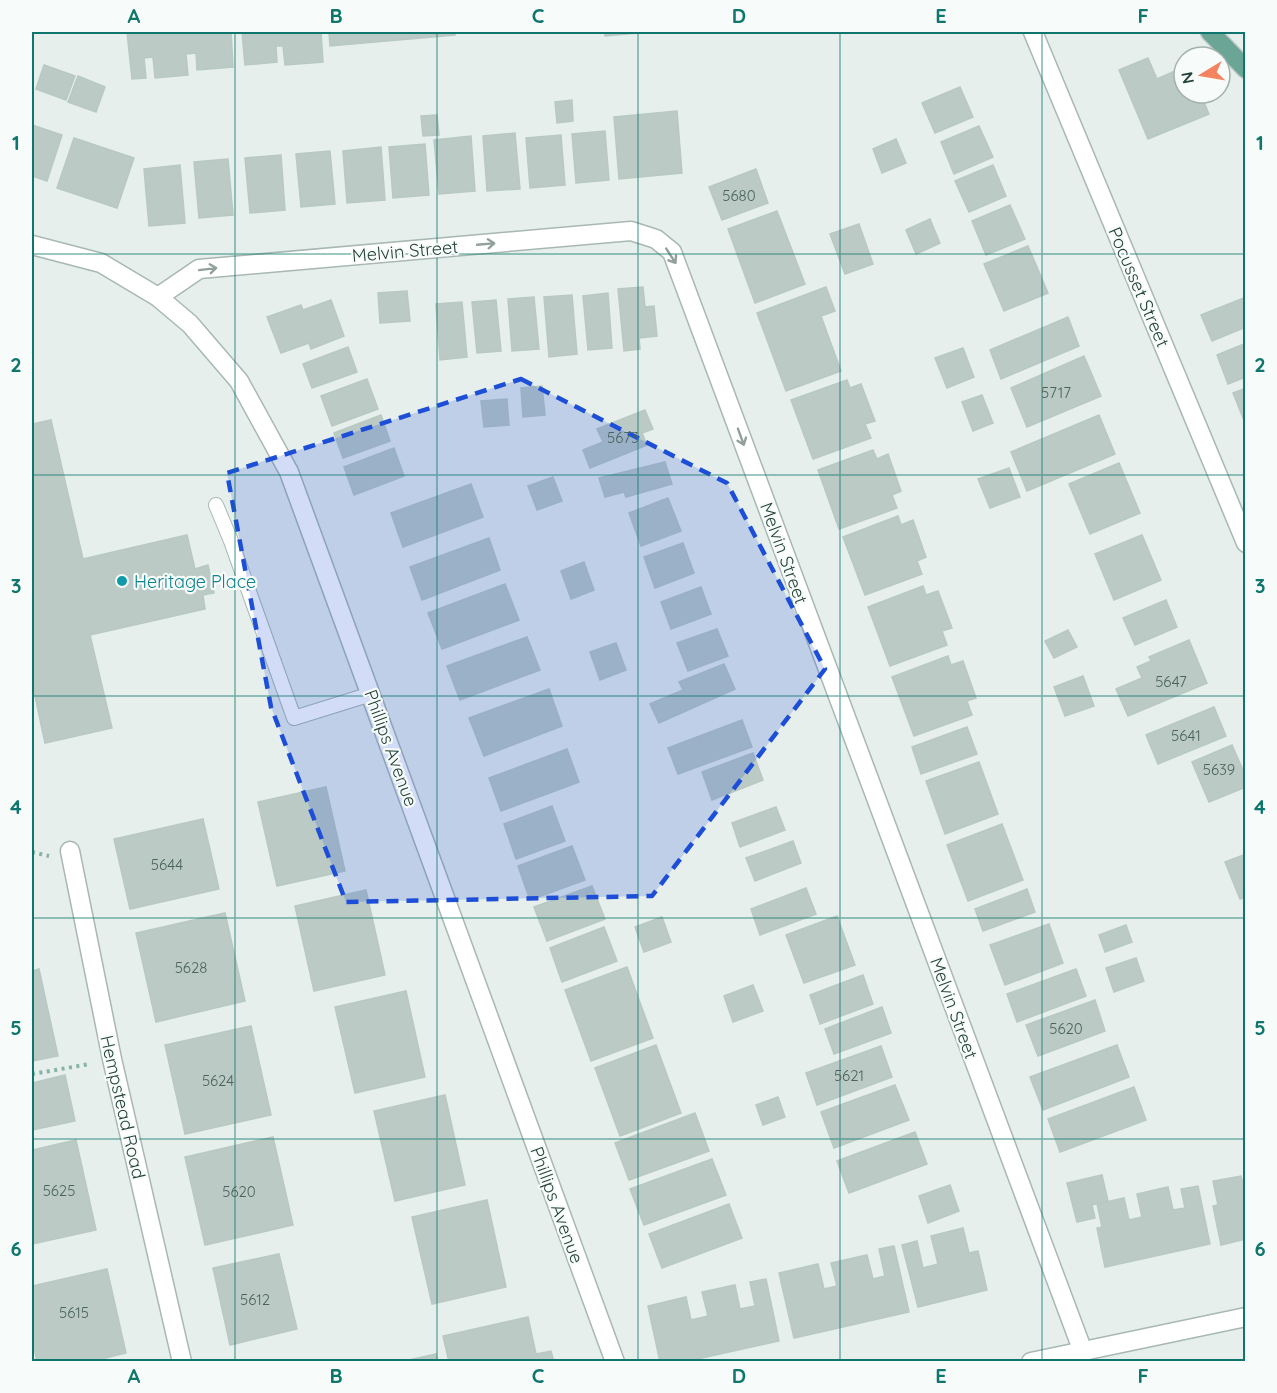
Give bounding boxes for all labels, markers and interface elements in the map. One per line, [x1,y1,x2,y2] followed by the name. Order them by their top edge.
[128,3,141,28] text: A
[329,3,343,28] text: B
[532,3,545,28] text: C
[732,3,746,28] text: D
[935,3,947,28] text: E
[1137,3,1149,28] text: F
[1172,45,1232,105] north arrow
[1176,70,1198,86] text: N
[12,130,20,155] text: 1
[1256,130,1264,155] text: 1
[722,186,756,205] house number: 5680
[1103,223,1175,351] street label: Pocusset Street
[351,235,459,267] street label: Melvin Street
[475,238,495,249] one-way arrow
[665,247,678,264] one-way arrow
[198,263,217,274] one-way arrow
[10,352,22,377] text: 2
[1254,352,1266,377] text: 2
[1041,383,1071,402] house number: 5717
[737,427,748,446] one-way arrow
[607,428,639,447] house number: 5673
[755,499,813,607] street label: Melvin Street
[134,570,256,593] place label: Heritage Place
[11,573,21,598] text: 3
[1255,573,1265,598] text: 3
[115,574,129,588] marker: Heritage Place
[1155,672,1187,691] house number: 5647
[359,686,423,810] street label: Phillips Avenue
[1171,726,1201,745] house number: 5641
[1203,760,1235,779] house number: 5639
[10,794,22,819] text: 4
[1254,794,1266,819] text: 4
[151,855,183,874] house number: 5644
[925,954,983,1062] street label: Melvin Street
[175,958,207,977] house number: 5628
[10,1015,22,1040] text: 5
[1254,1015,1266,1040] text: 5
[1049,1019,1083,1038] house number: 5620
[95,1033,151,1181] street label: Hempstead Road
[834,1066,864,1085] house number: 5621
[202,1071,234,1090] house number: 5624
[525,1143,589,1267] street label: Phillips Avenue
[43,1181,75,1200] house number: 5625
[222,1182,256,1201] house number: 5620
[10,1236,22,1261] text: 6
[1254,1236,1266,1261] text: 6
[240,1290,270,1309] house number: 5612
[59,1303,89,1322] house number: 5615
[128,1363,141,1388] text: A
[329,1363,343,1388] text: B
[532,1363,545,1388] text: C
[732,1363,746,1388] text: D
[935,1363,947,1388] text: E
[1137,1363,1149,1388] text: F

